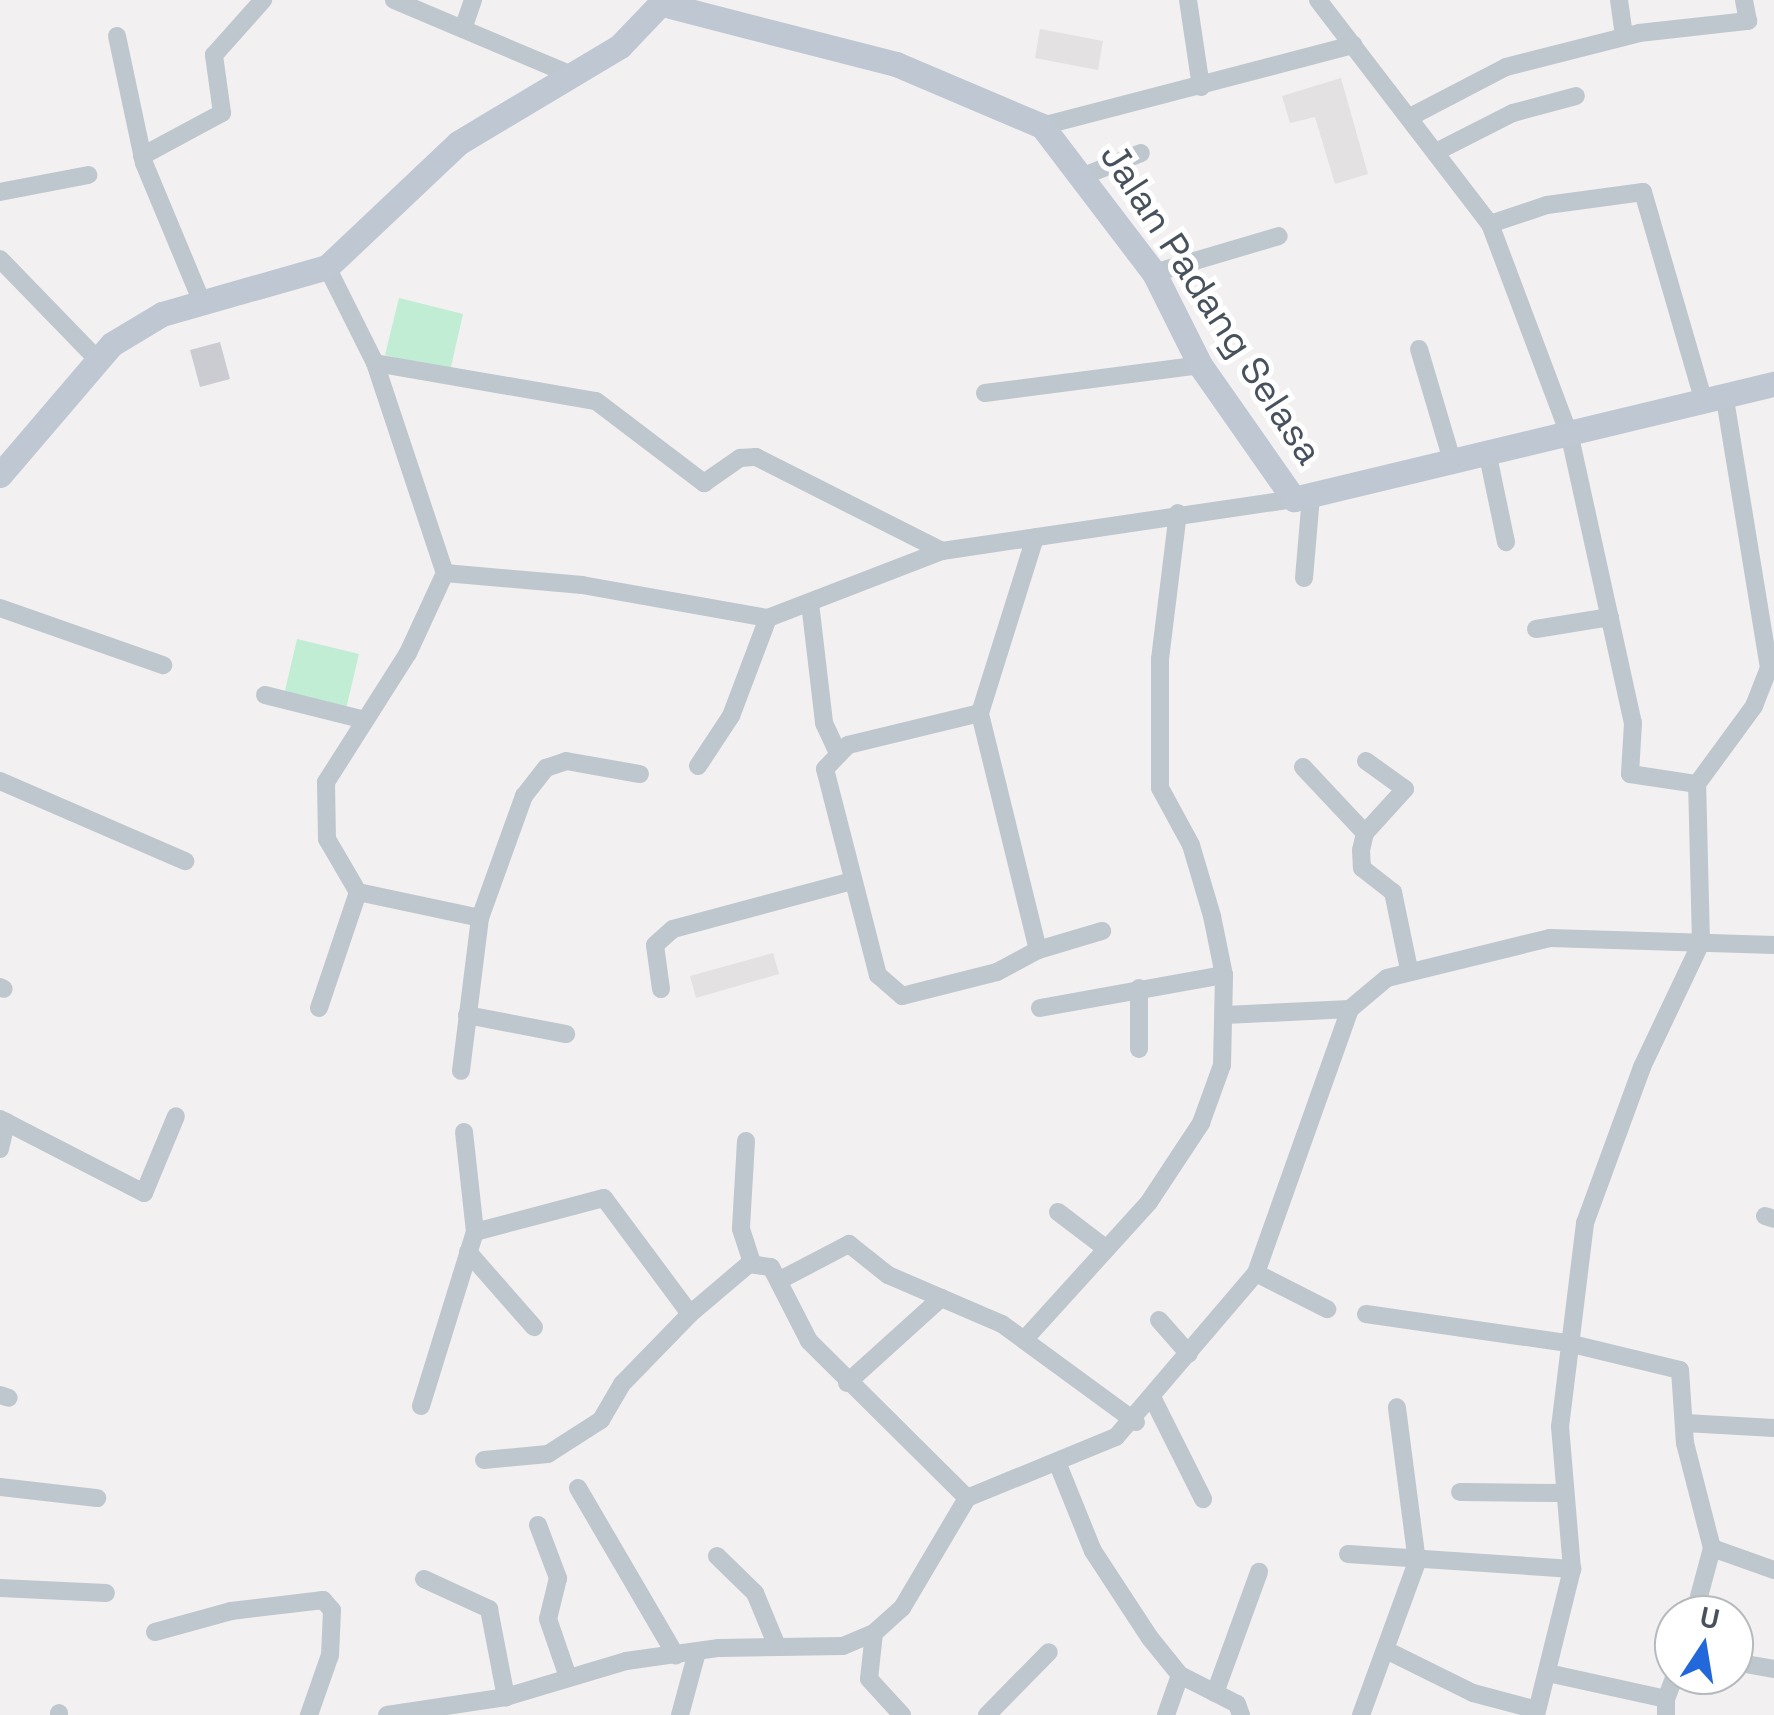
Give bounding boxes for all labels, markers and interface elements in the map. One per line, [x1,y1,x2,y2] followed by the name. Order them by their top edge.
[1090,135,1332,473] street label: Jalan Padang Selasa
[1654,1595,1754,1695] north arrow
[1697,1598,1723,1637] text: U

